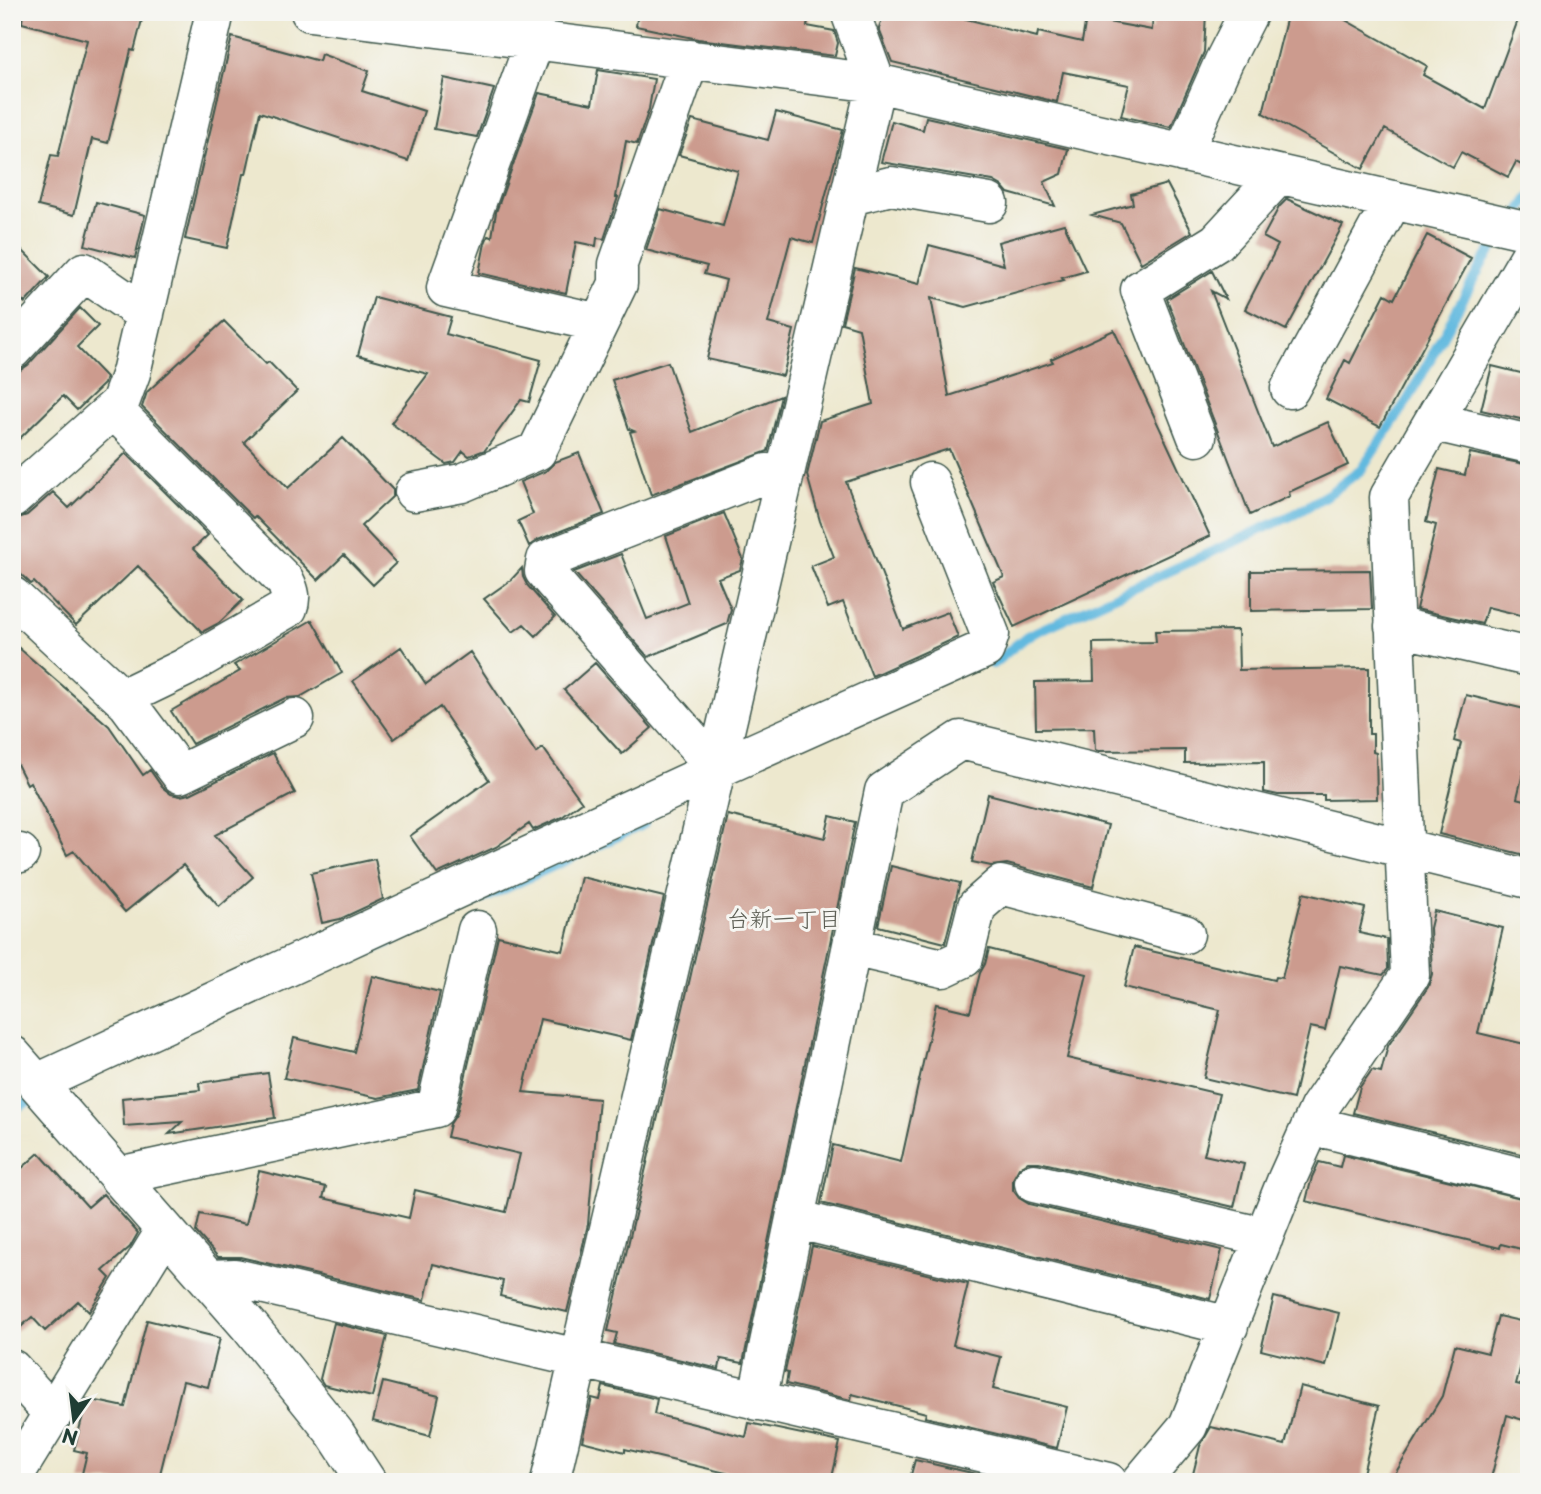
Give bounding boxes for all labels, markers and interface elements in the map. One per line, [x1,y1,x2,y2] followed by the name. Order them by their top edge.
[727,900,842,935] district label: 台新一丁目
[38,1386,108,1456] north arrow
[59,1422,80,1453] text: N

